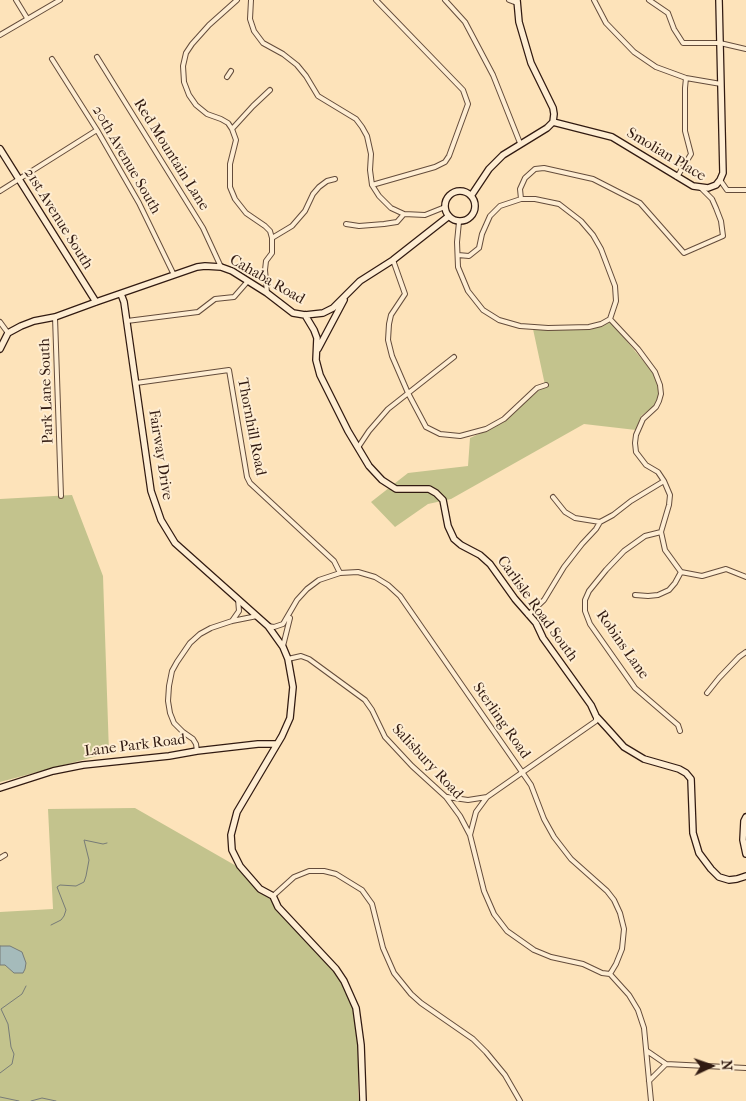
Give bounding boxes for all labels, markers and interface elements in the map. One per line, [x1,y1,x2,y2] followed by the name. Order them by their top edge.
[129,96,213,214] street label: Red Mountain Lane
[88,103,164,217] street label: 20th Avenue South
[623,124,709,186] street label: Smolian Place
[20,165,96,273] street label: 21st Avenue South
[226,251,308,309] street label: Cahaba Road
[36,338,58,444] street label: Park Lane South
[233,377,269,477] street label: Thornhill Road
[144,408,176,502] street label: Fairway Drive
[493,553,581,665] street label: Carlisle Road South
[592,607,652,683] street label: Robins Lane
[468,680,534,762] street label: Sterling Road
[388,721,466,803] street label: Salisbury Road
[83,731,187,761] street label: Lane Park Road
[686,1041,736,1091] north arrow
[718,1059,735,1071] text: N

